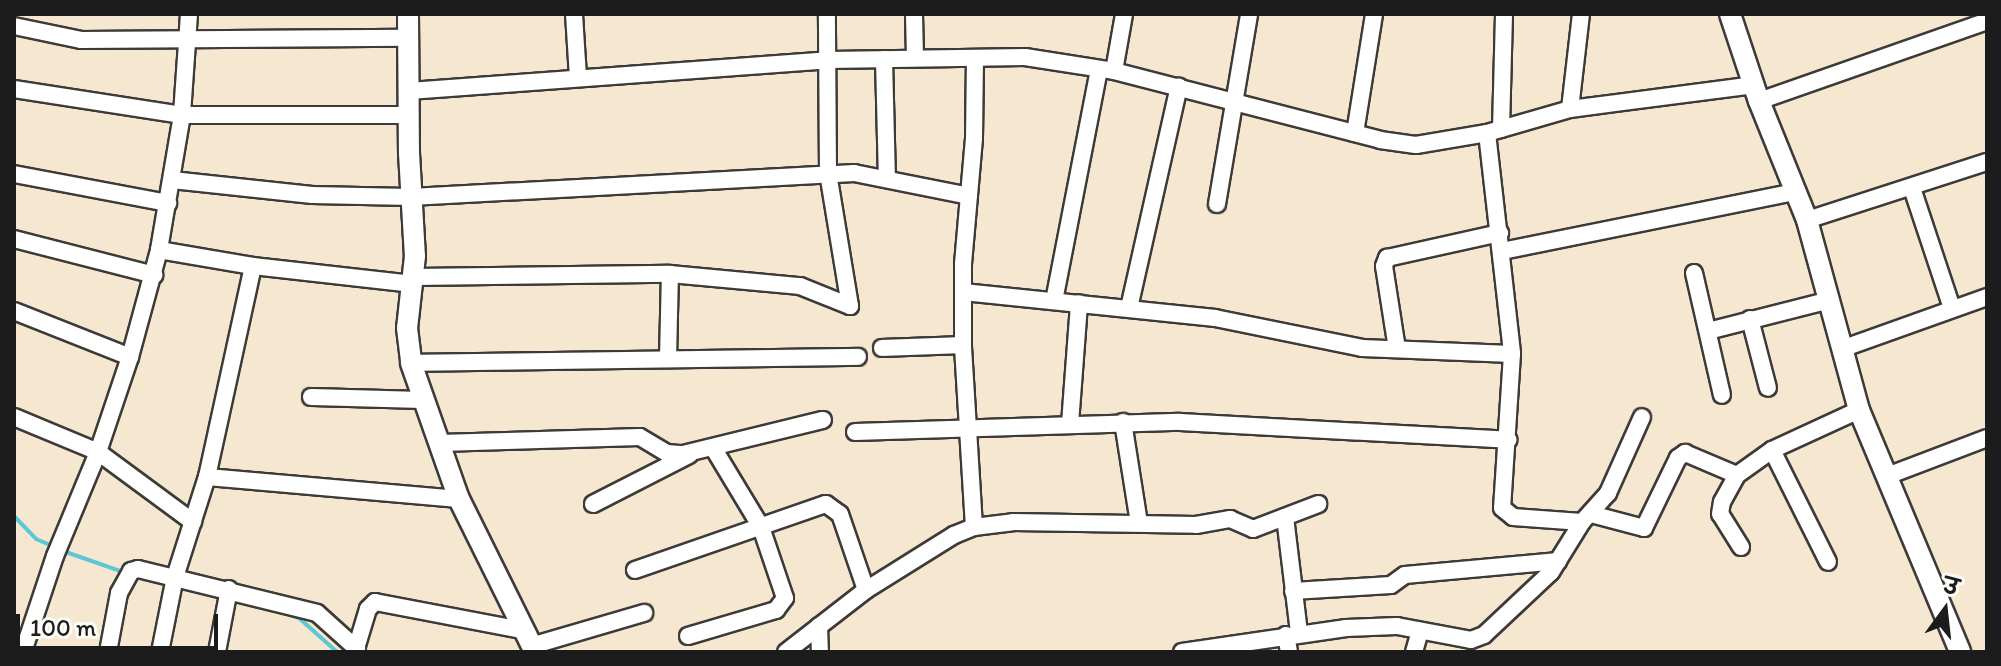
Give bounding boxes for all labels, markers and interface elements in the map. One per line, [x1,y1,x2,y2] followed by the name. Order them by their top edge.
[1905,570,1985,650] north arrow
[1941,571,1962,601] text: उ
[20,598,222,648] scale bar
[30,613,96,642] text: 100 m

